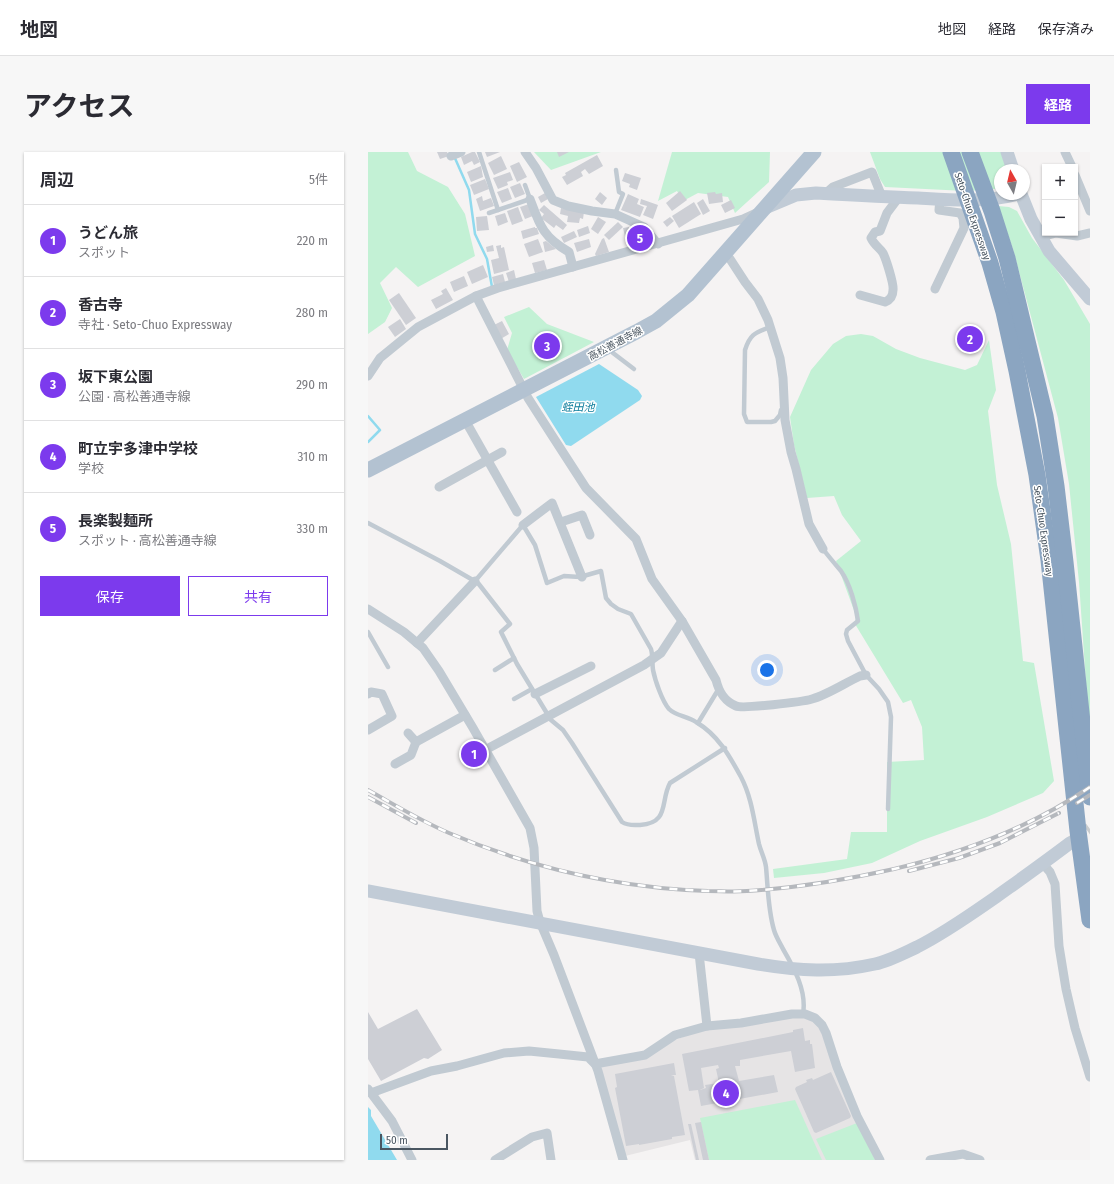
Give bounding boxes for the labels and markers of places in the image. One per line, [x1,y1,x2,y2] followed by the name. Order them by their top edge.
[627,223,653,253] pin: 5
[957,324,983,354] pin: 2
[534,331,560,361] pin: 3
[461,739,487,769] pin: 1
[713,1078,739,1108] pin: 4

